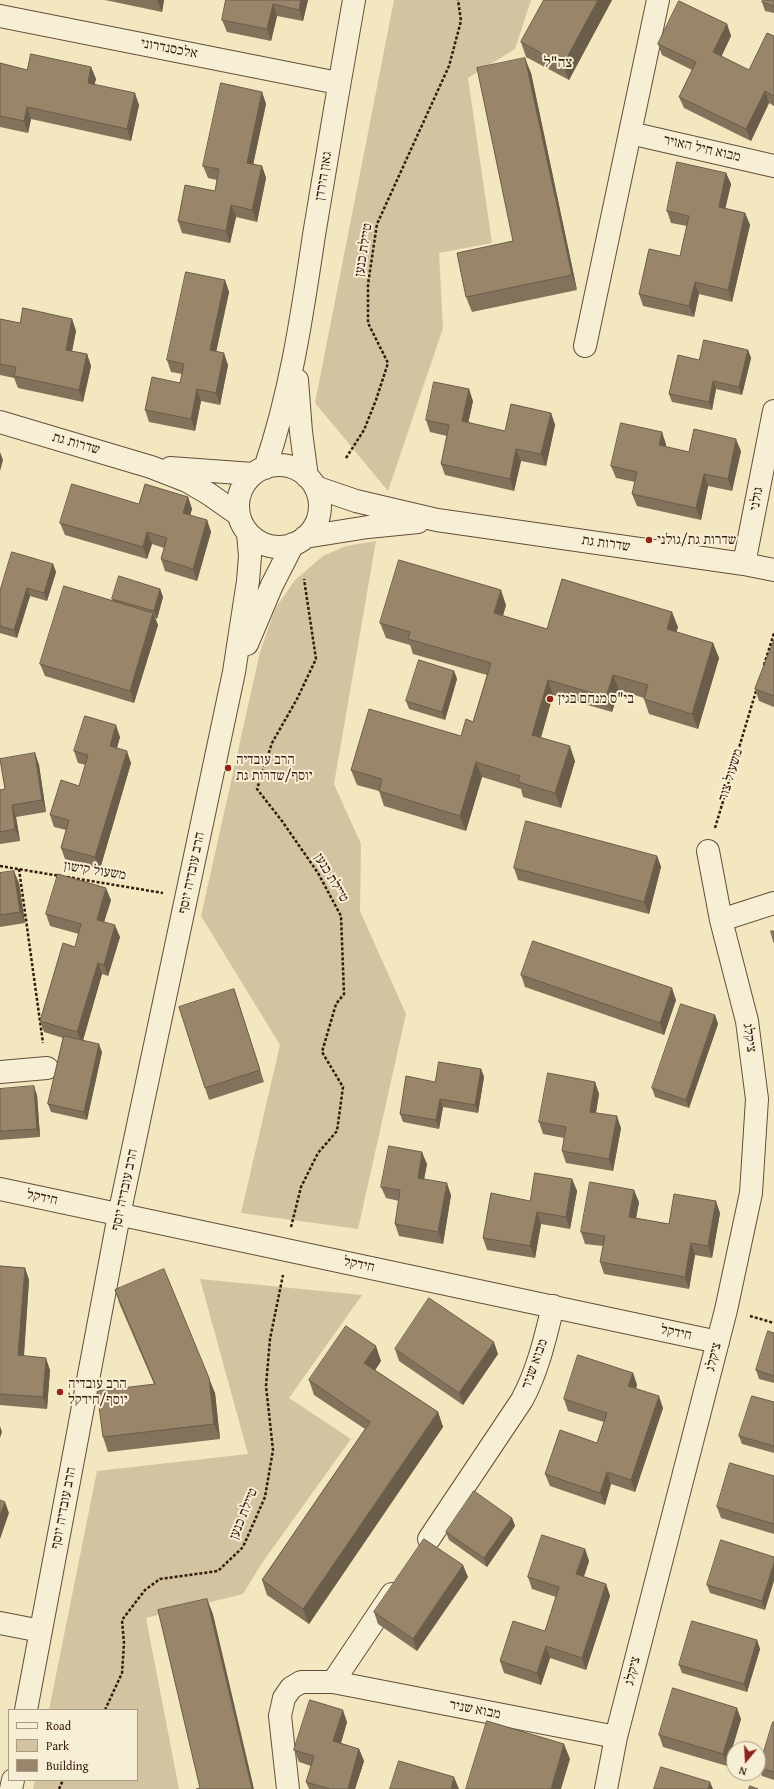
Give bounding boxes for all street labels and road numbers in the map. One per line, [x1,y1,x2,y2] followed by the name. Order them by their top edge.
[139,35,199,63] street label: אלכסנדרוני
[662,132,742,166] street label: מבוא חיל האויר
[312,150,336,202] street label: גאון הירדן
[351,222,377,278] street label: טיילת כנען
[50,429,102,459] street label: שדרות גת
[746,486,768,512] street label: גולני
[581,532,631,556] street label: שדרות גת
[715,747,747,803] street label: משעול צור
[175,831,209,915] street label: הרב עובדיה יוסף
[310,851,352,905] street label: טיילת כנען
[63,858,127,884] street label: משעול קישון
[739,1022,759,1054] street label: ציקלג
[108,1148,142,1232] street label: הרב עובדיה יוסף
[25,1187,59,1209] street label: חידקל
[342,1254,376,1276] street label: חידקל
[659,1322,693,1344] street label: חידקל
[518,1337,552,1391] street label: מבוא שניר
[702,1341,726,1373] street label: ציקלג
[48,1466,80,1550] street label: הרב עובדיה יוסף
[226,1486,262,1542] street label: טיילת כנען
[621,1655,645,1687] street label: ציקלג
[448,1697,502,1723] street label: מבוא שניר

